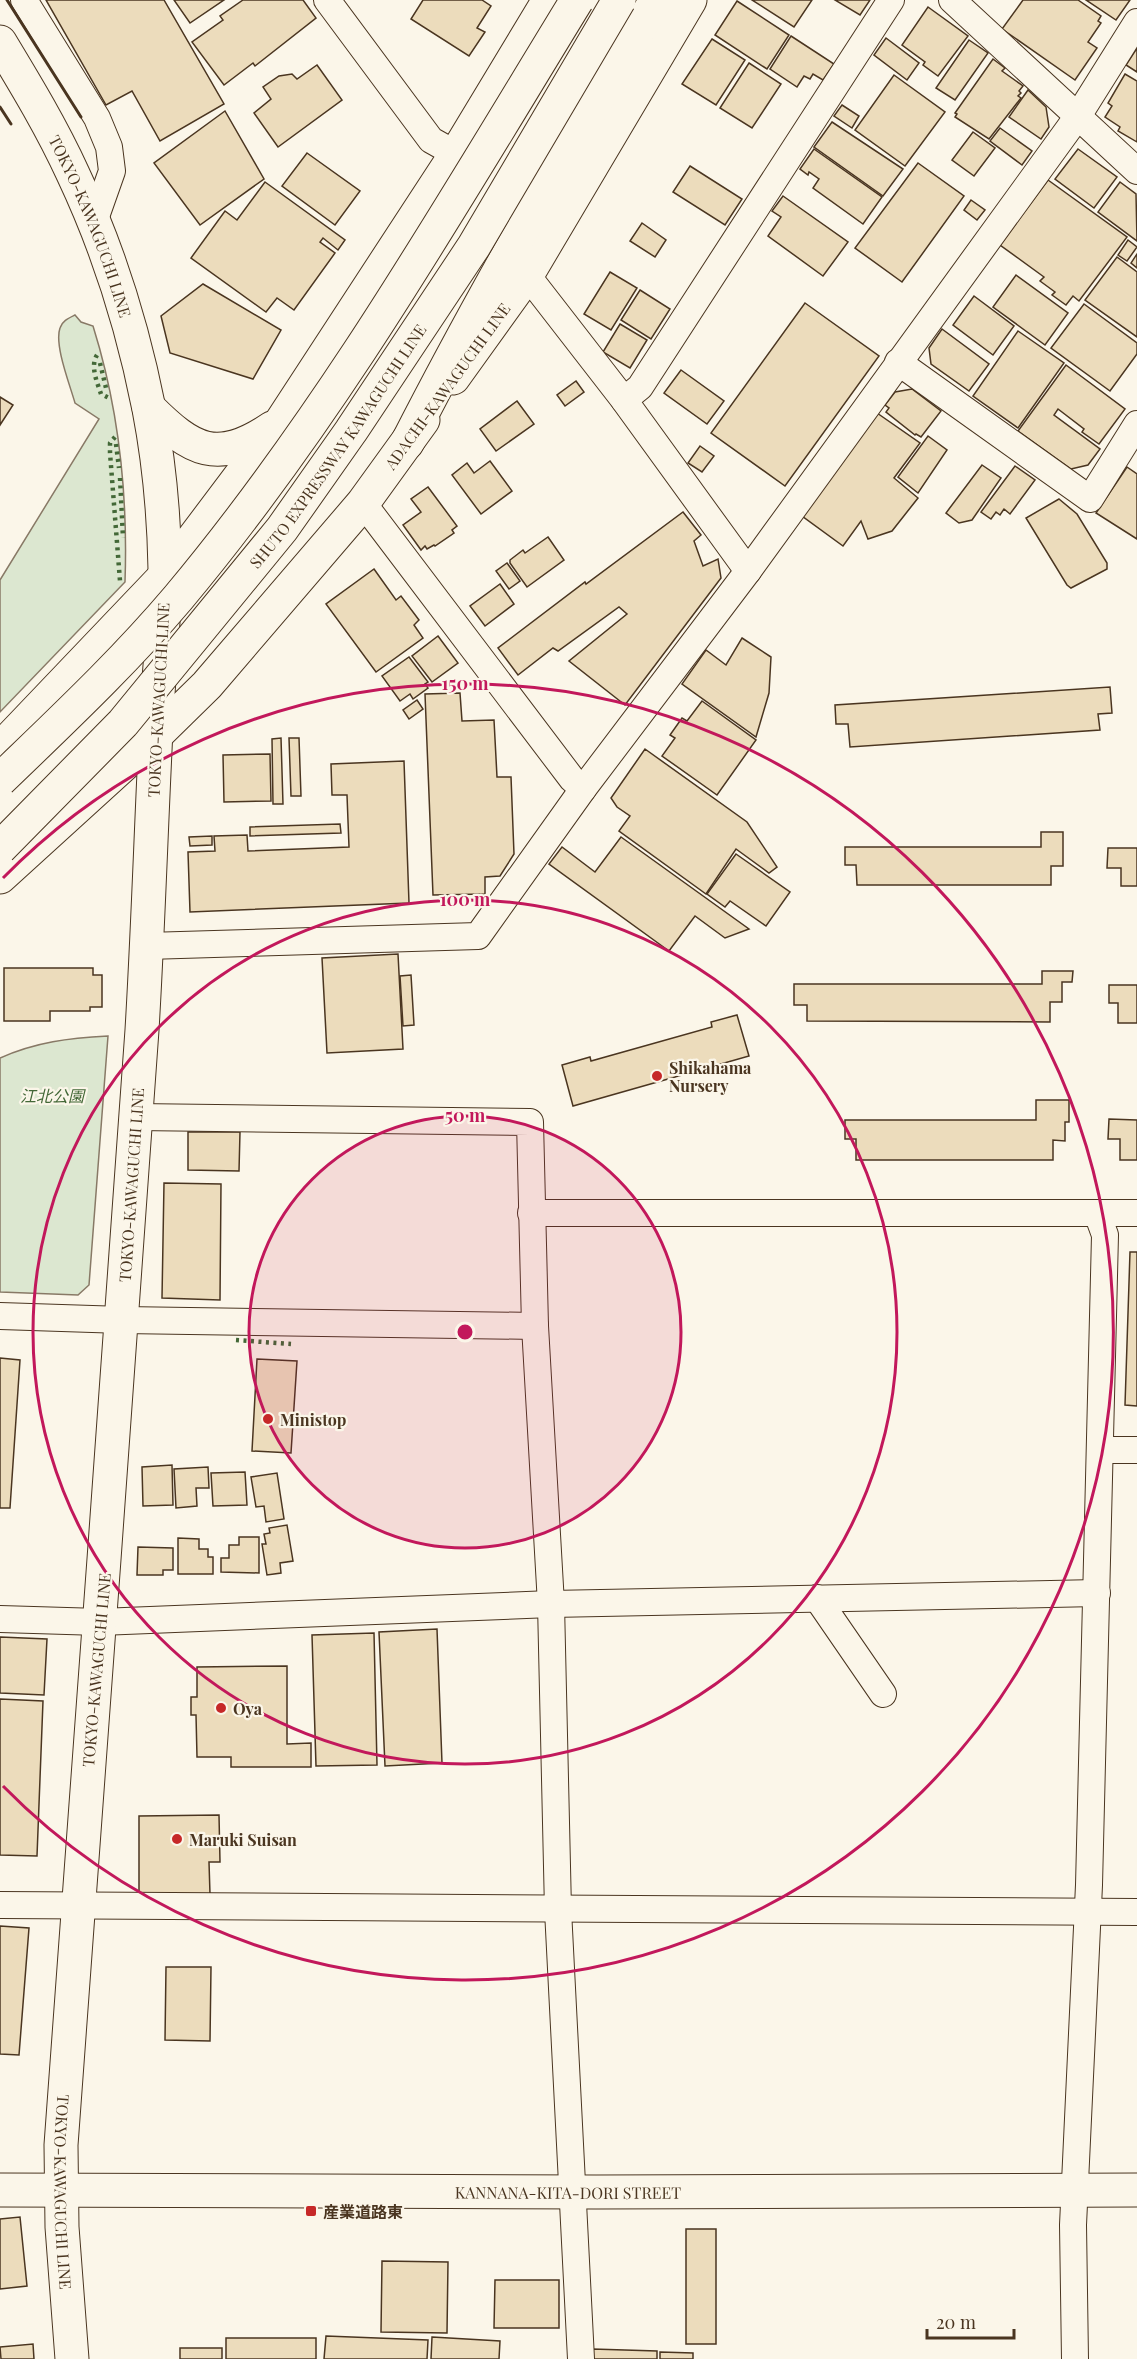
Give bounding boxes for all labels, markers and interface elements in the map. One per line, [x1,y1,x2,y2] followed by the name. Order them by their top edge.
[45,131,137,320] street label: TOKYO-KAWAGUCHI LINE
[379,299,515,474] street label: ADACHI-KAWAGUCHI LINE
[244,320,430,572] street label: SHUTO EXPRESSWAY KAWAGUCHI LINE
[142,602,174,798] street label: TOKYO-KAWAGUCHI LINE
[441,671,489,695] text: 150 m
[440,887,491,911] text: 100 m
[669,1057,752,1096] place label: Shikahama Nursery
[650,1069,664,1083] marker: Shikahama Nursery
[20,1085,86,1106] park label: 江北公園
[114,1087,148,1283] street label: TOKYO-KAWAGUCHI LINE
[445,1103,486,1127] text: 50 m
[455,1322,475,1342] centre of rings
[280,1409,346,1430] place label: Ministop
[261,1412,275,1426] marker: Ministop
[77,1572,115,1768] street label: TOKYO-KAWAGUCHI LINE
[233,1698,263,1719] place label: Oya
[214,1701,228,1715] marker: Oya
[189,1829,297,1850] place label: Maruki Suisan
[170,1832,184,1846] marker: Maruki Suisan
[50,2094,77,2290] street label: TOKYO-KAWAGUCHI LINE
[455,2181,681,2203] street label: KANNANA-KITA-DORI STREET
[323,2201,403,2222] place label: 産業道路東
[304,2204,318,2218] marker: 産業道路東
[927,2302,1014,2340] scale bar
[936,2310,976,2334] text: 20 m

